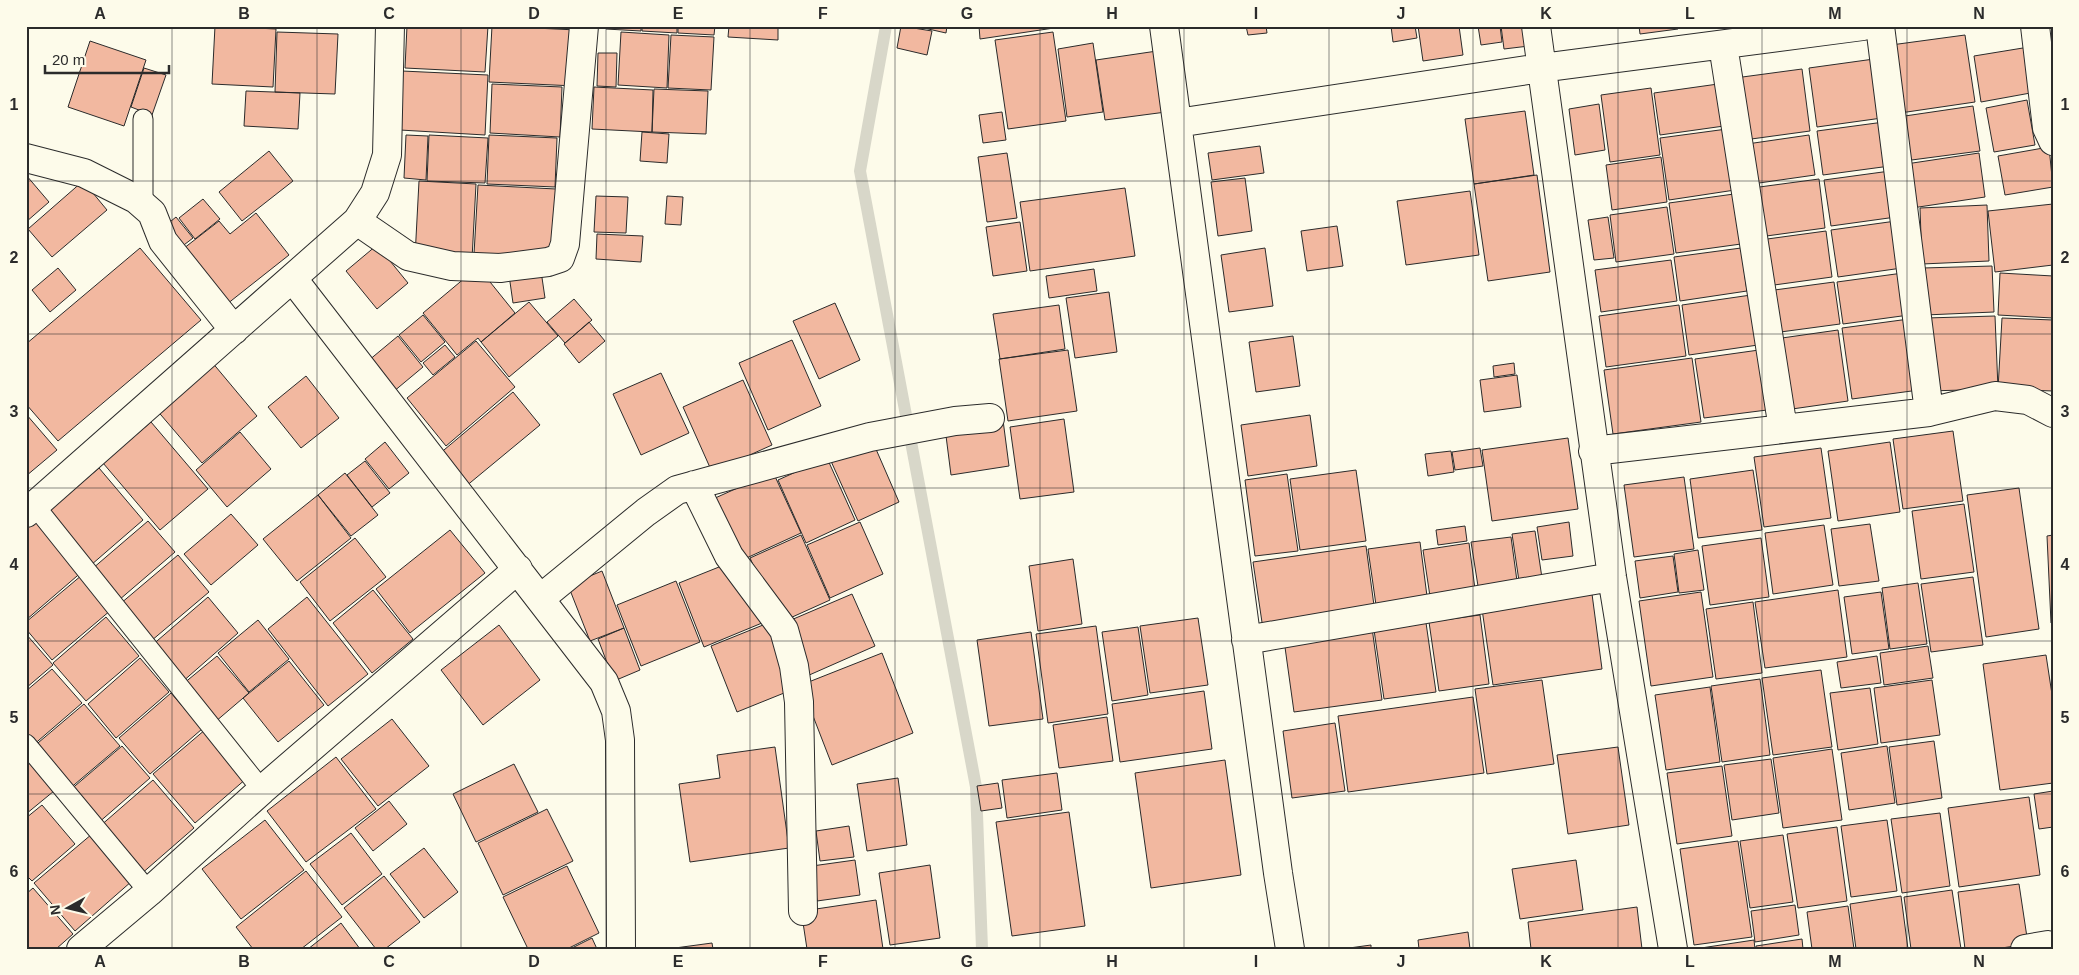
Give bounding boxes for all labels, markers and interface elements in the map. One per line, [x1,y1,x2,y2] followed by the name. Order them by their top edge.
[94,5,106,22] text: A
[238,5,250,22] text: B
[383,5,395,22] text: C
[528,5,540,22] text: D
[673,5,684,22] text: E
[818,5,828,22] text: F
[961,5,973,22] text: G
[1106,5,1118,22] text: H
[1254,5,1258,22] text: I
[1397,5,1405,22] text: J
[1540,5,1552,22] text: K
[1685,5,1695,22] text: L
[1828,5,1842,22] text: M
[1973,5,1985,22] text: N
[45,42,169,74] scale bar
[52,51,85,68] text: 20 m
[10,96,19,113] text: 1
[2061,96,2070,113] text: 1
[10,249,19,266] text: 2
[2061,249,2070,266] text: 2
[10,403,19,420] text: 3
[2061,403,2070,420] text: 3
[10,556,19,573] text: 4
[2061,556,2070,573] text: 4
[10,709,19,726] text: 5
[2061,709,2070,726] text: 5
[10,863,19,880] text: 6
[2061,863,2070,880] text: 6
[42,882,92,932] north arrow
[46,904,64,916] text: N
[94,953,106,970] text: A
[238,953,250,970] text: B
[383,953,395,970] text: C
[528,953,540,970] text: D
[673,953,684,970] text: E
[818,953,828,970] text: F
[961,953,973,970] text: G
[1106,953,1118,970] text: H
[1254,953,1258,970] text: I
[1397,953,1405,970] text: J
[1540,953,1552,970] text: K
[1685,953,1695,970] text: L
[1828,953,1842,970] text: M
[1973,953,1985,970] text: N

